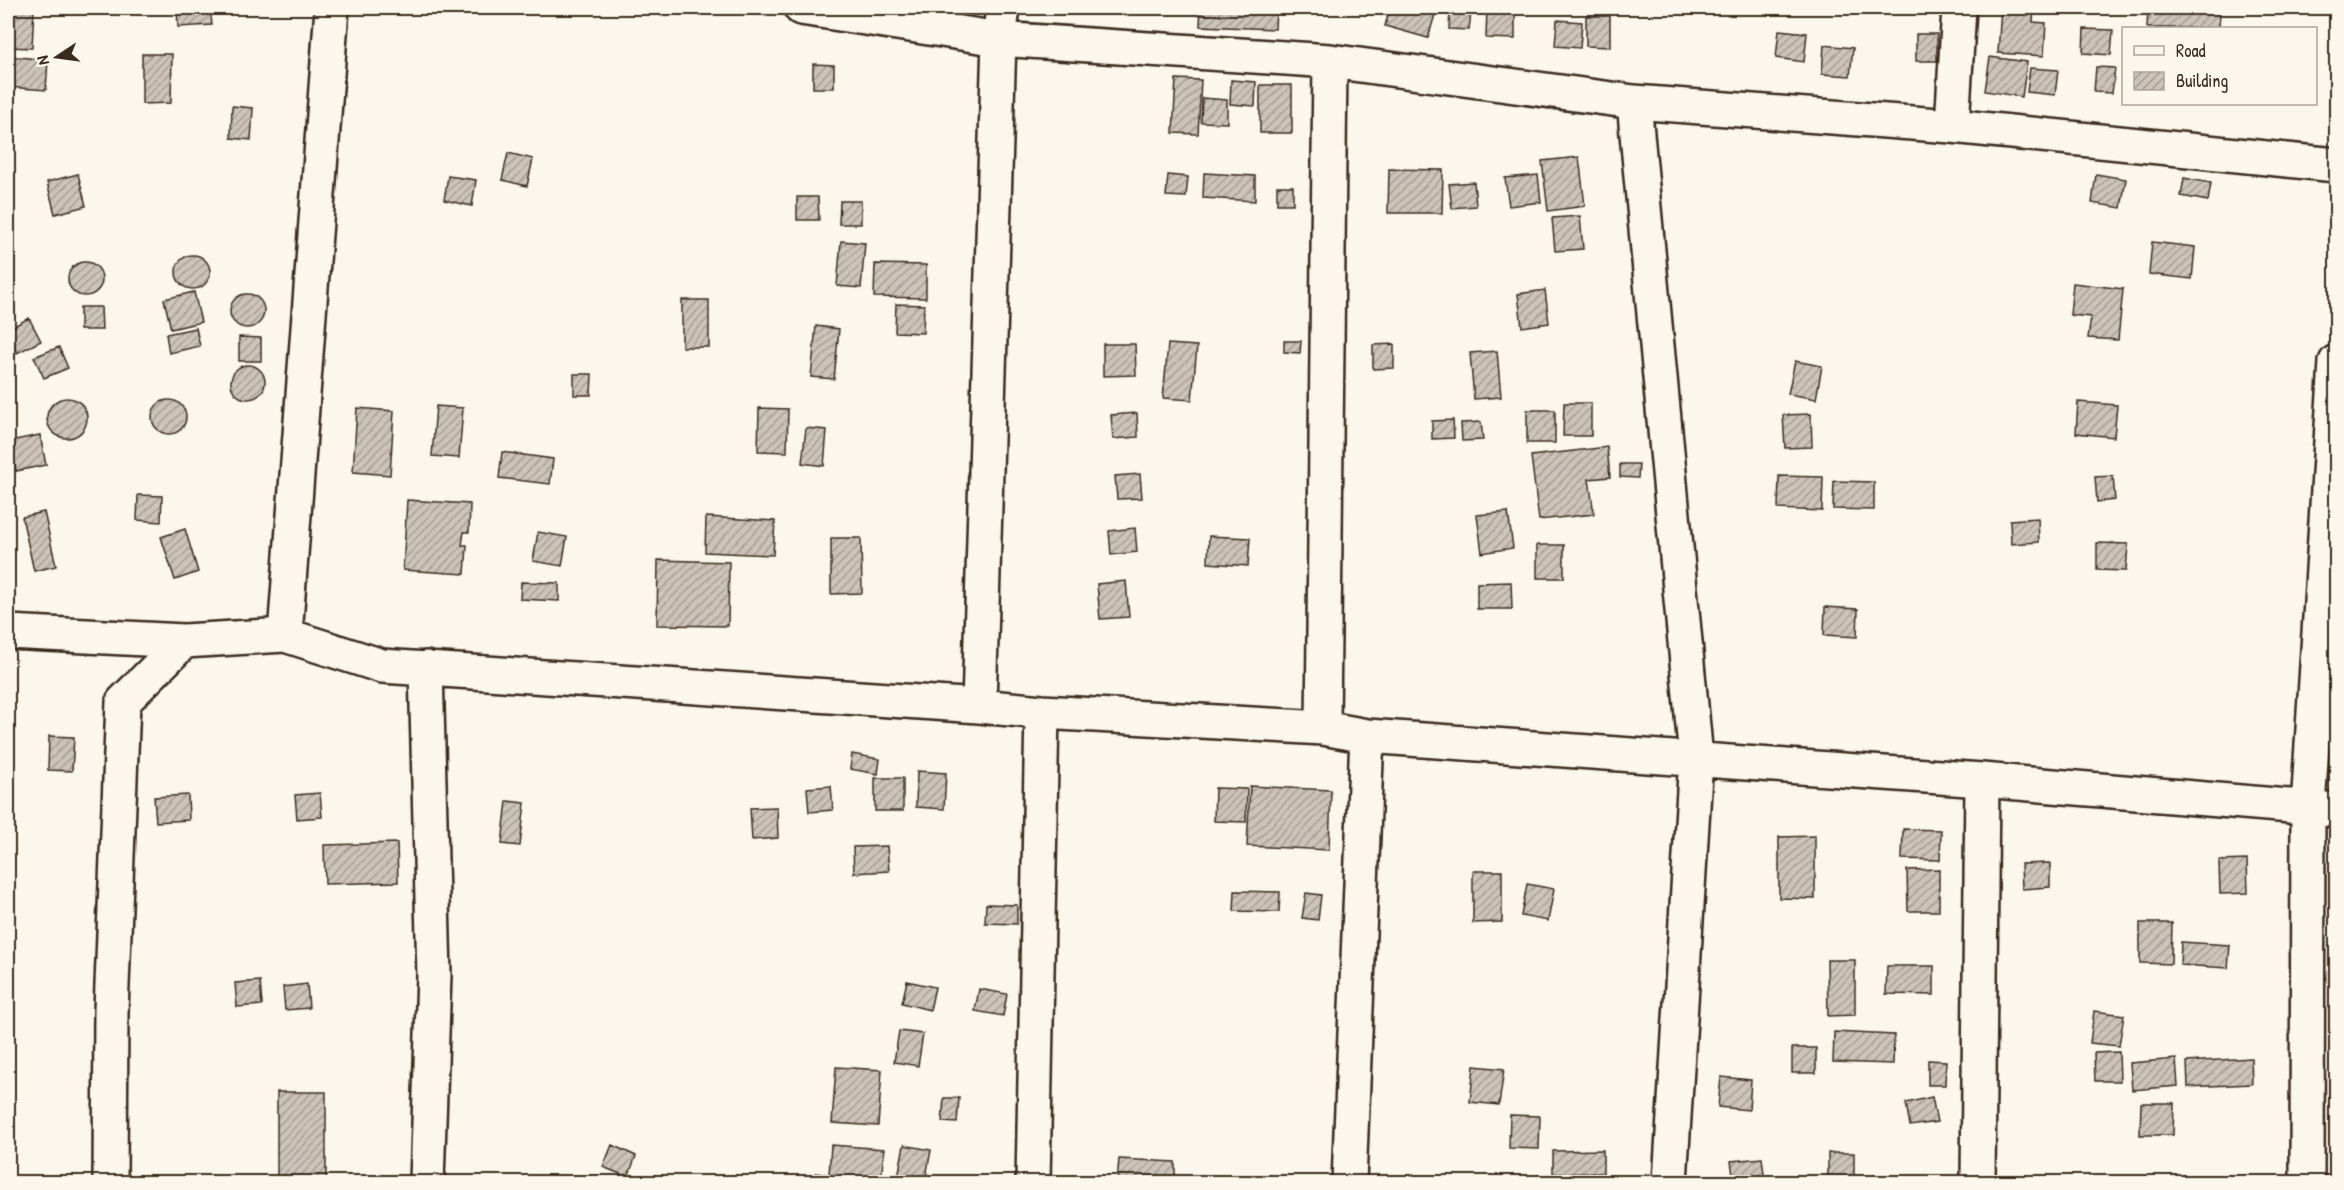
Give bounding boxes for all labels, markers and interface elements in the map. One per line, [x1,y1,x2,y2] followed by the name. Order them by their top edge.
[27,27,87,87] north arrow
[2122,27,2317,105] legend
[2176,38,2206,63] text: Road
[31,53,54,67] text: N
[2176,68,2228,93] text: Building

